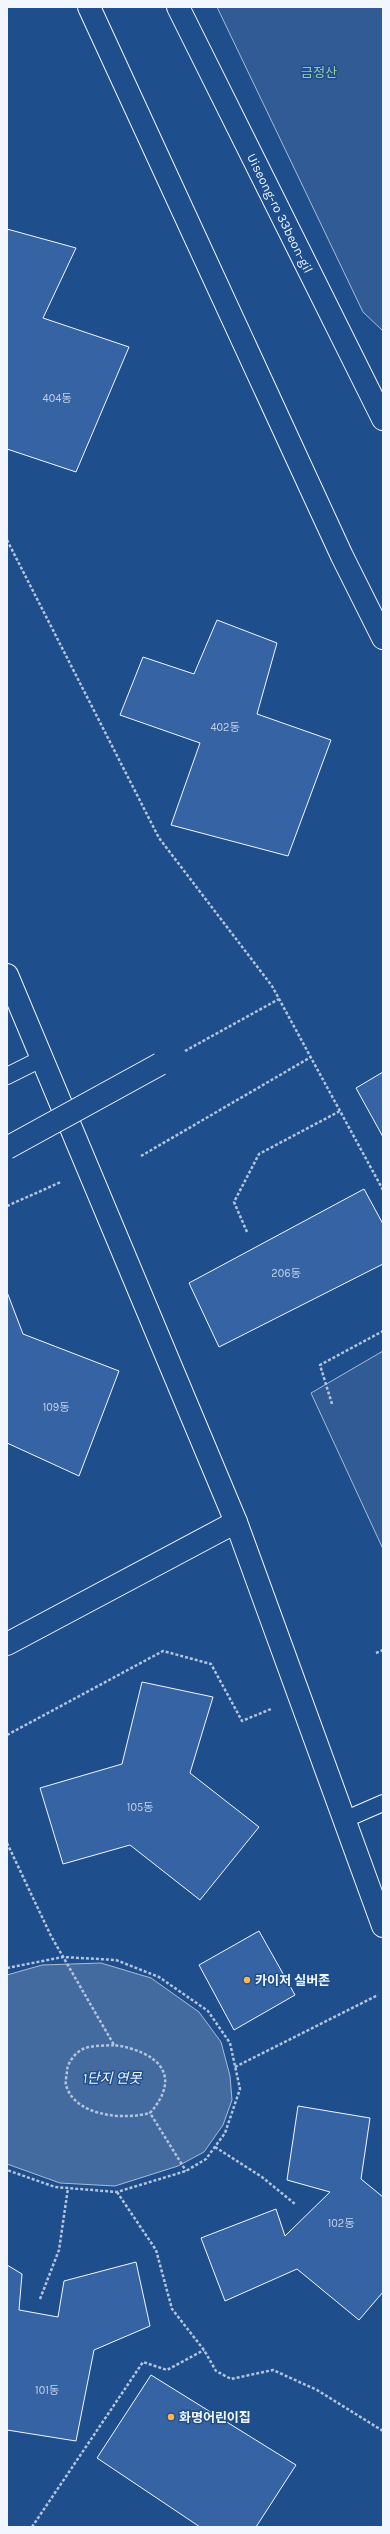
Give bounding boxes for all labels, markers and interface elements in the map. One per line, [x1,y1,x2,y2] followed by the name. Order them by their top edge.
[301,65,337,80] park label: 금정산
[244,151,317,275] street label: Uiseong-ro 33beon-gil
[43,392,71,405] house number: 404동
[210,721,240,734] house number: 402동
[271,1267,301,1280] house number: 206동
[43,1401,69,1414] house number: 109동
[127,1801,153,1814] house number: 105동
[255,1973,330,1988] place label: 카이저 실버존
[242,1975,252,1985] marker: 카이저 실버존
[83,2070,142,2087] water label: 1단지 연못
[328,2217,354,2230] house number: 102동
[35,2384,59,2397] house number: 101동
[179,2410,251,2425] place label: 화명어린이집
[166,2412,176,2422] marker: 화명어린이집

